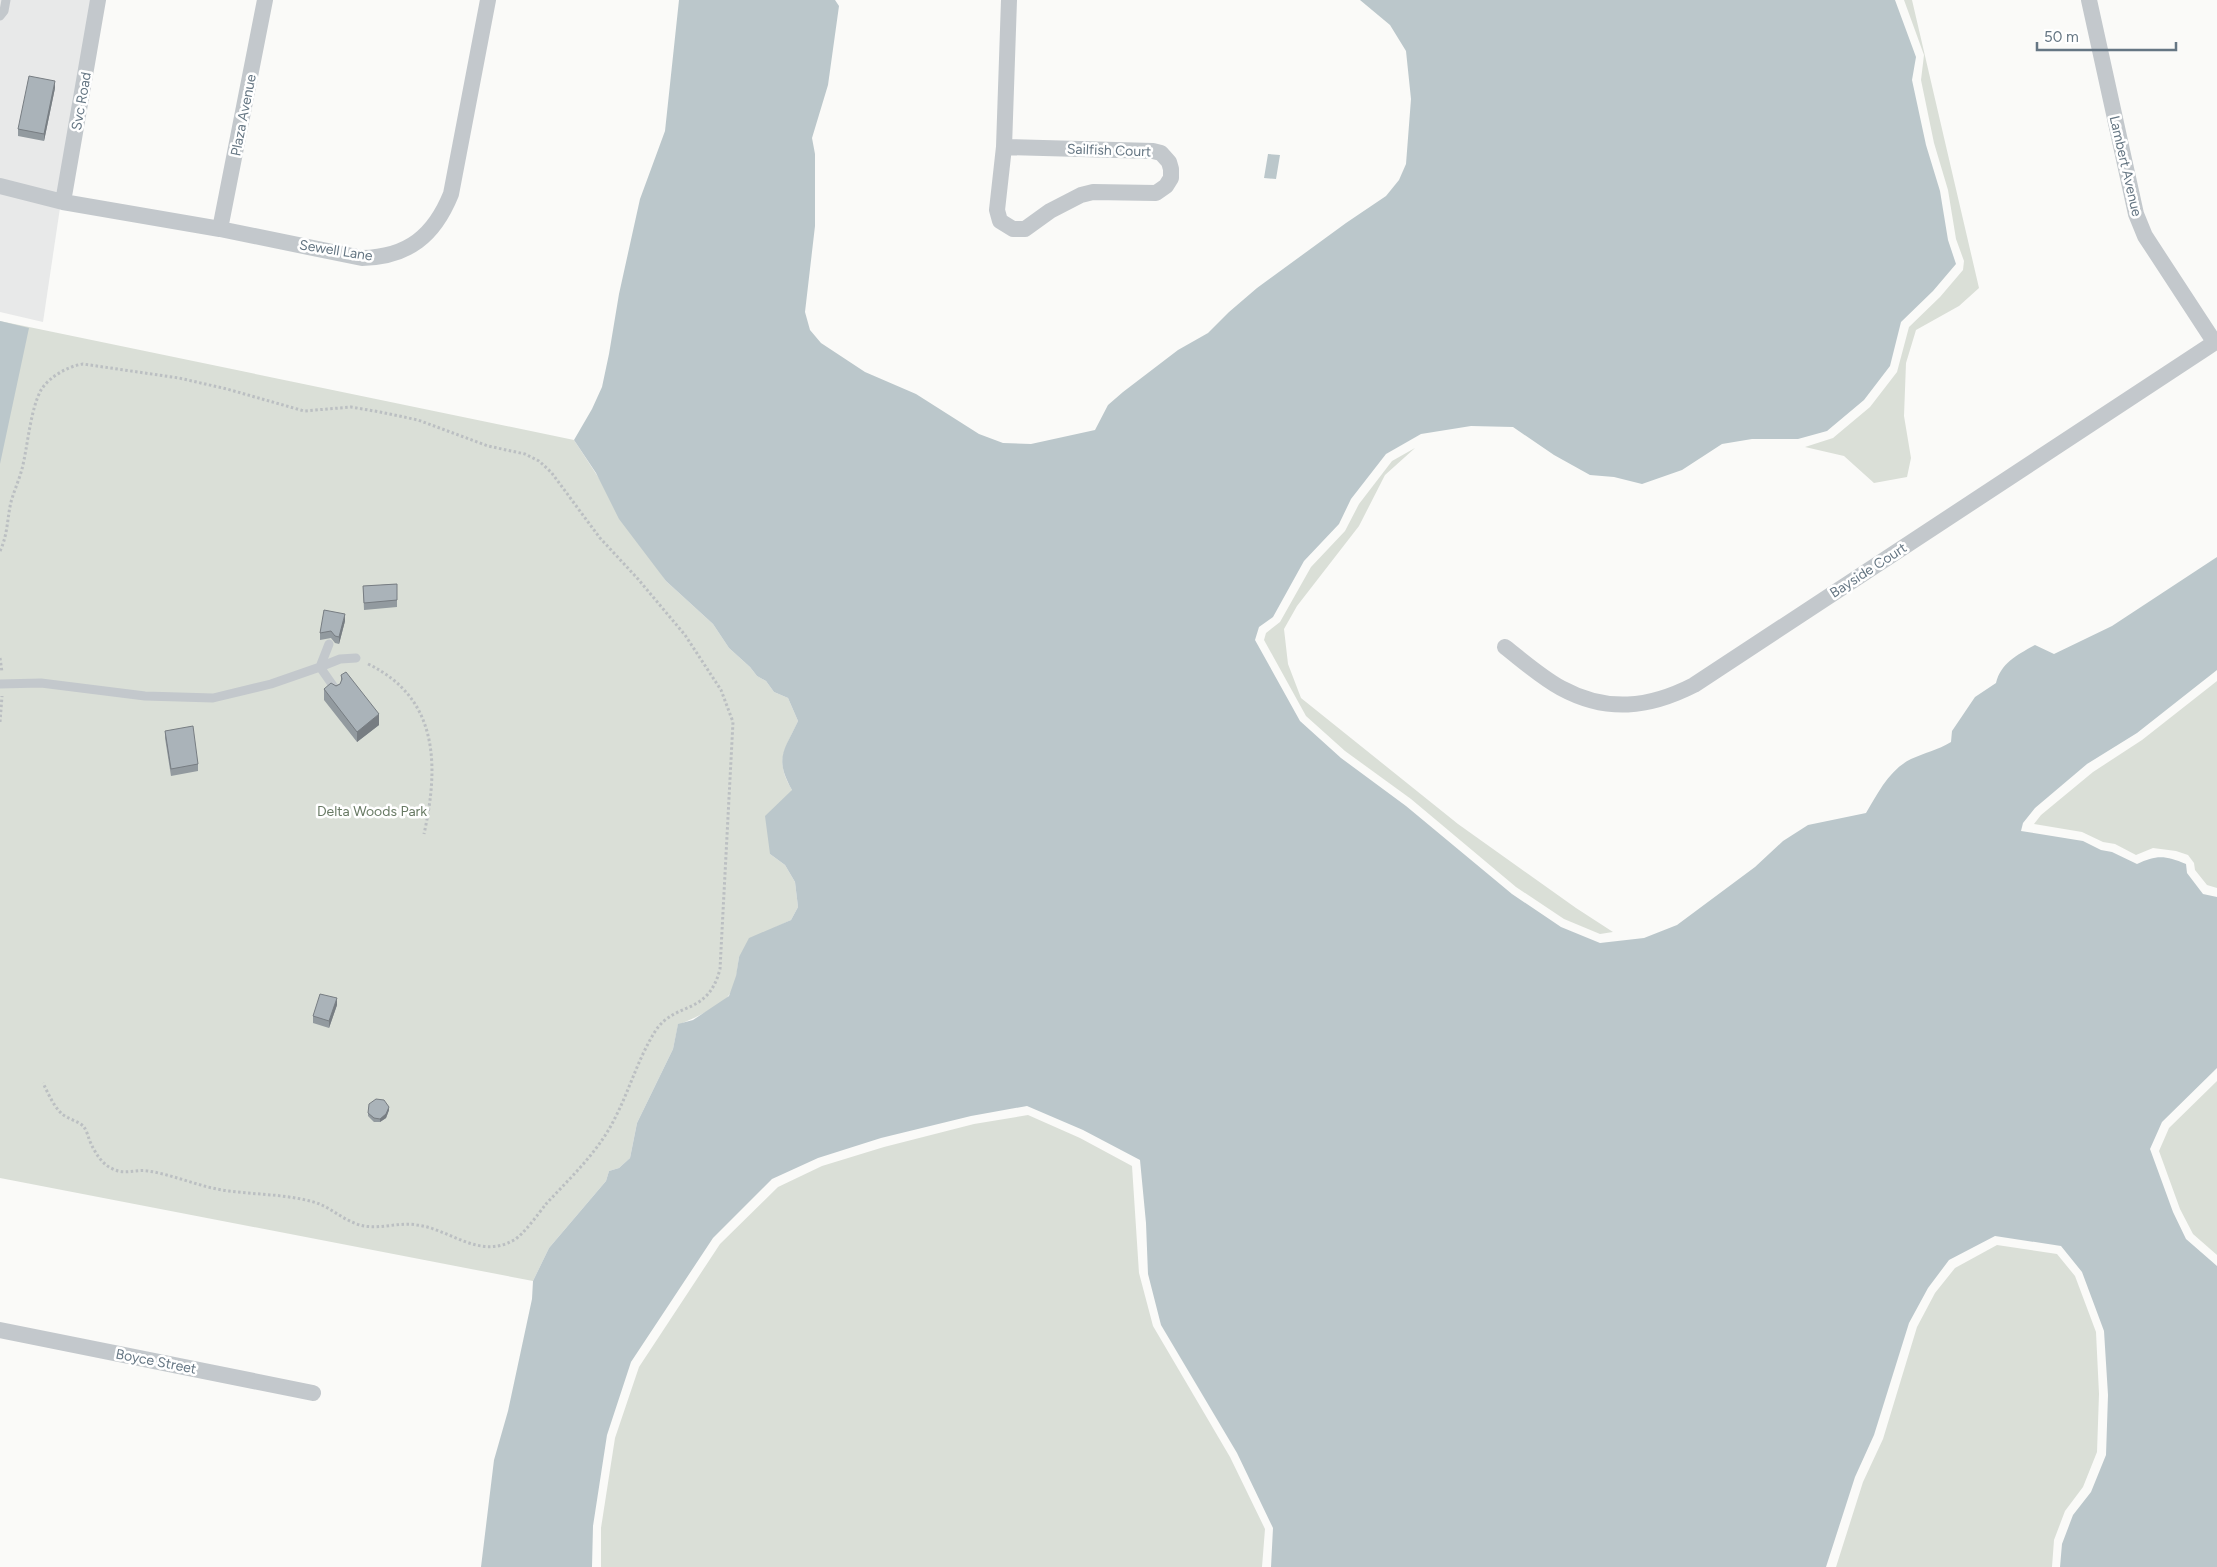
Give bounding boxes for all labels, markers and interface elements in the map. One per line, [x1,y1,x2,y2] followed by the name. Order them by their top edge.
[2037,20,2176,52] scale bar
[2044,28,2079,46] text: 50 m
[68,71,95,132] street label: Svc Road
[227,72,260,158] street label: Plaza Avenue
[2106,114,2145,219] street label: Lambert Avenue
[1067,141,1151,160] street label: Sailfish Court
[298,236,374,265] street label: Sewell Lane
[1827,539,1910,602] street label: Bayside Court
[317,803,427,820] park label: Delta Woods Park
[114,1345,198,1378] street label: Boyce Street

